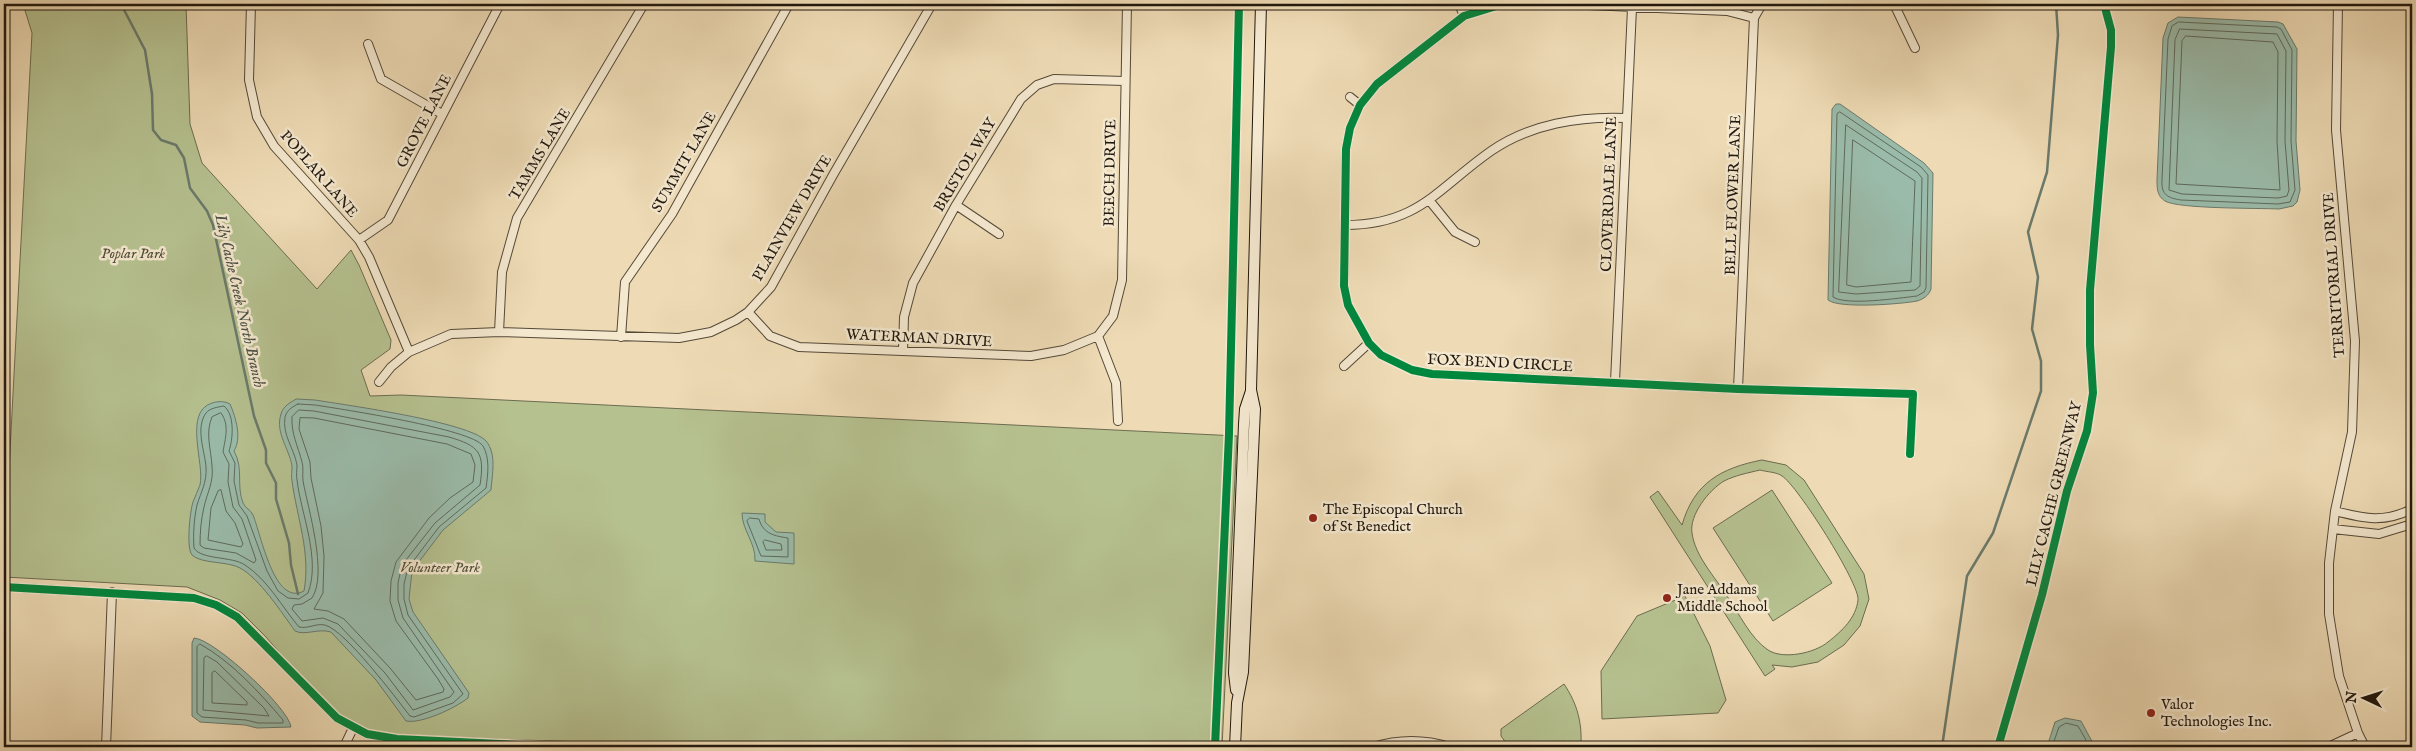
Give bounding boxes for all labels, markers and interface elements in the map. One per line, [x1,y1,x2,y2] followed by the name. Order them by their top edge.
[392,71,456,171] street label: GROVE LANE
[505,105,575,203] street label: TAMMS LANE
[647,108,721,216] street label: SUMMIT LANE
[930,114,1001,215] street label: BRISTOL WAY
[1721,114,1745,276] street label: BELL FLOWER LANE
[1597,116,1621,272] street label: CLOVERDALE LANE
[1100,119,1120,227] street label: BEECH DRIVE
[276,127,362,221] street label: POPLAR LANE
[748,151,836,285] street label: PLAINVIEW DRIVE
[2319,192,2349,358] street label: TERRITORIAL DRIVE
[209,211,269,390] water label: Lily Cache Creek North Branch
[101,244,165,263] park label: Poplar Park
[845,325,993,351] street label: WATERMAN DRIVE
[1427,350,1573,376] street label: FOX BEND CIRCLE
[2022,399,2086,588] street label: LILY CACHE GREENWAY
[1323,500,1463,536] place label: The Episcopal Church of St Benedict
[1307,512,1319,524] marker: The Episcopal Church of St Benedict
[400,558,480,577] park label: Volunteer Park
[1675,580,1768,616] place label: Jane Addams Middle School
[1661,592,1673,604] marker: Jane Addams Middle School
[2338,674,2388,724] north arrow
[2343,690,2361,705] text: N
[2160,695,2272,731] place label: Valor Technologies Inc.
[2145,707,2157,719] marker: Valor Technologies Inc.

